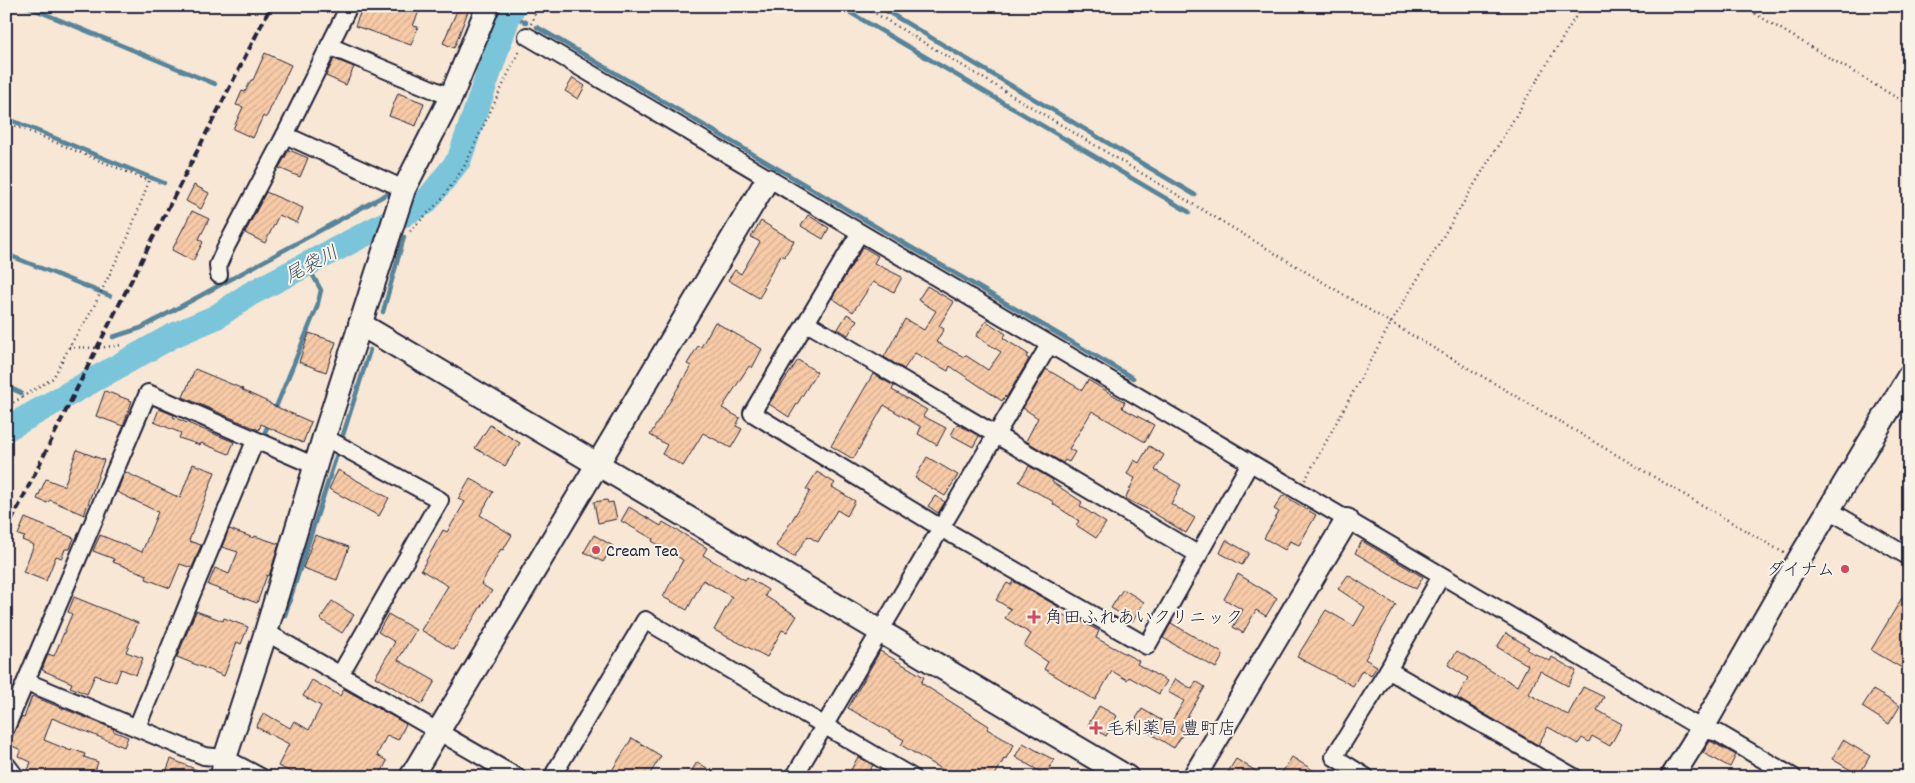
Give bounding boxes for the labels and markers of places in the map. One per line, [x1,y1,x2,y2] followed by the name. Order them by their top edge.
[606,540,679,565] place label: Cream Tea
[590,544,602,556] marker: Cream Tea
[1766,559,1835,584] place label: ダイナム
[1839,563,1851,575] marker: ダイナム
[1045,607,1243,632] place label: 角田ふれあいクリニック
[1027,610,1041,624] marker: 角田ふれあいクリニック
[1106,718,1236,743] place label: 毛利薬局 豊町店
[1090,722,1102,734] marker: 毛利薬局 豊町店

